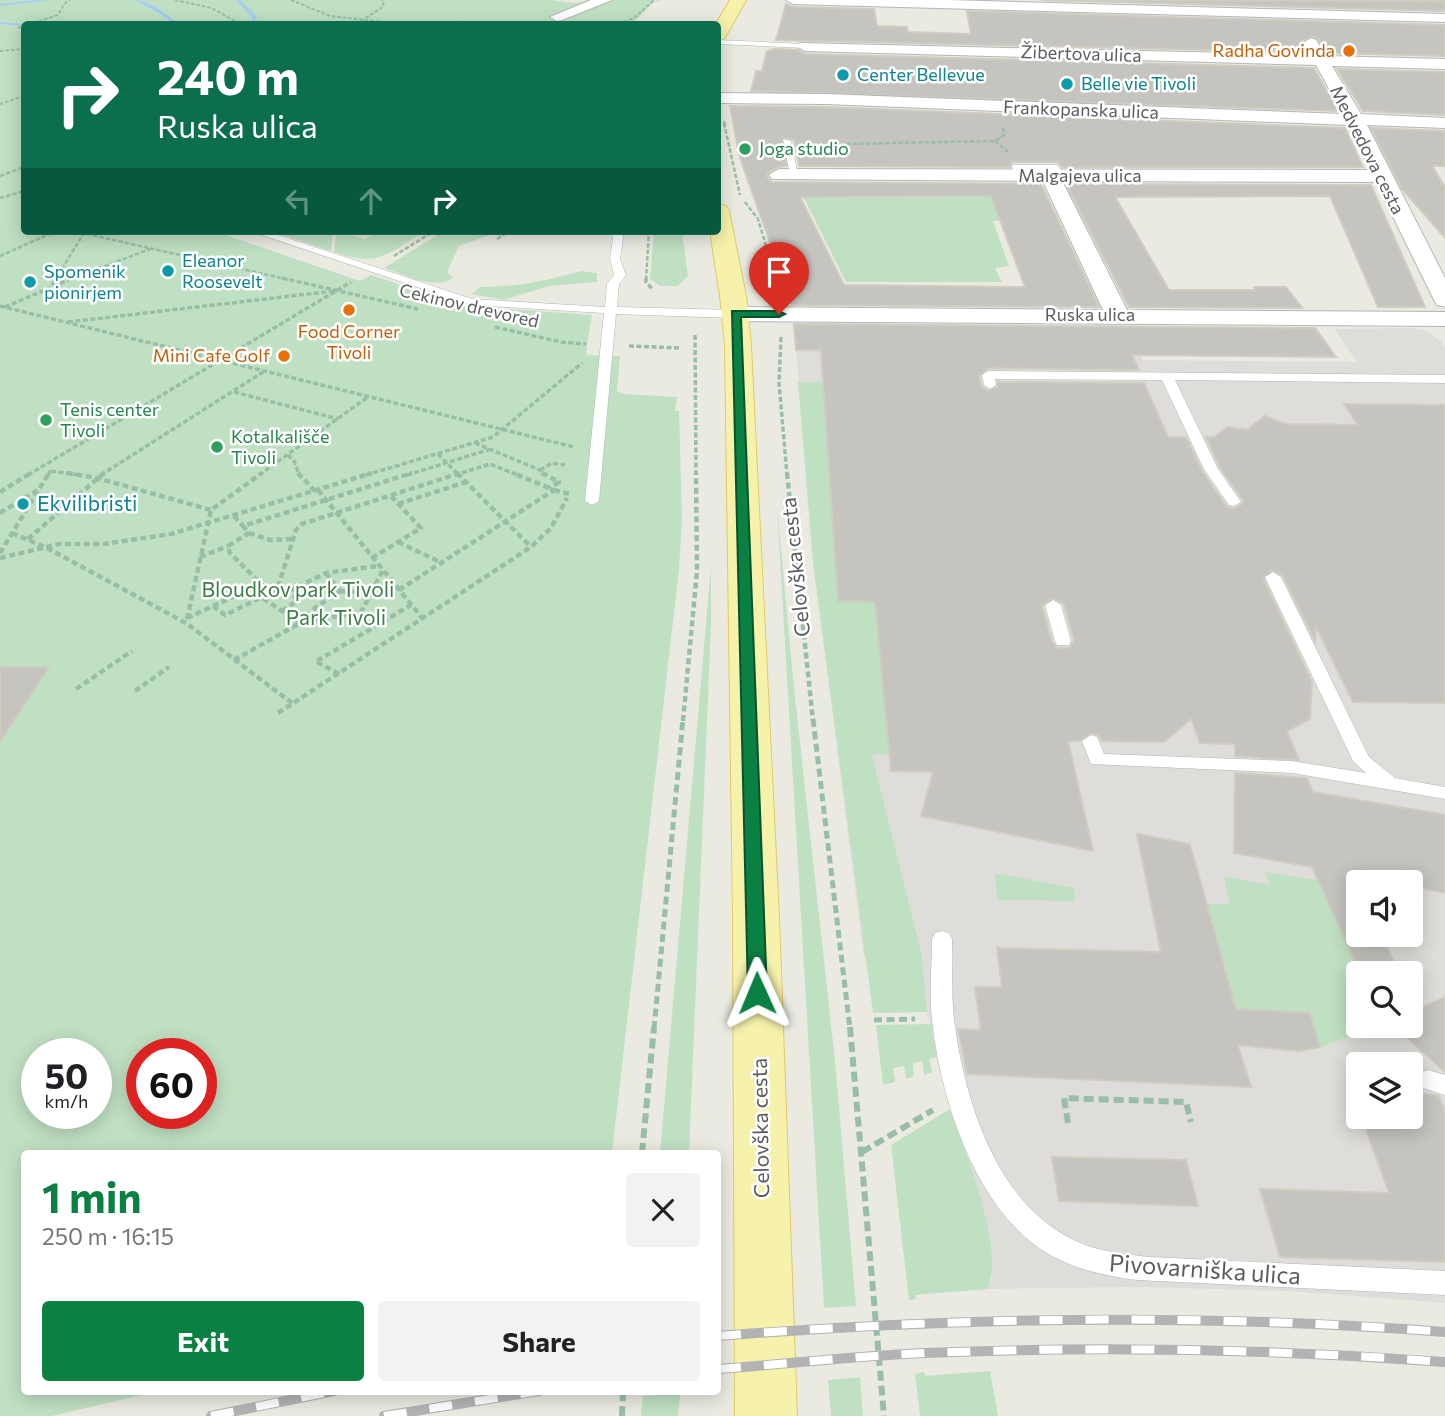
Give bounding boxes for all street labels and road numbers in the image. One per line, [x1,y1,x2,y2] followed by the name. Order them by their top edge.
[1020,40,1142,66] street label: Žibertova ulica
[1326,81,1410,218] street label: Medvedova cesta
[1003,95,1159,123] street label: Frankopanska ulica
[1018,164,1142,186] street label: Malgajeva ulica
[397,278,541,332] street label: Cekinov drevored
[1045,303,1135,325] street label: Ruska ulica
[775,496,814,638] street label: Celovška cesta
[746,1058,773,1198] street label: Celovška cesta
[1108,1247,1302,1290] street label: Pivovarniška ulica

